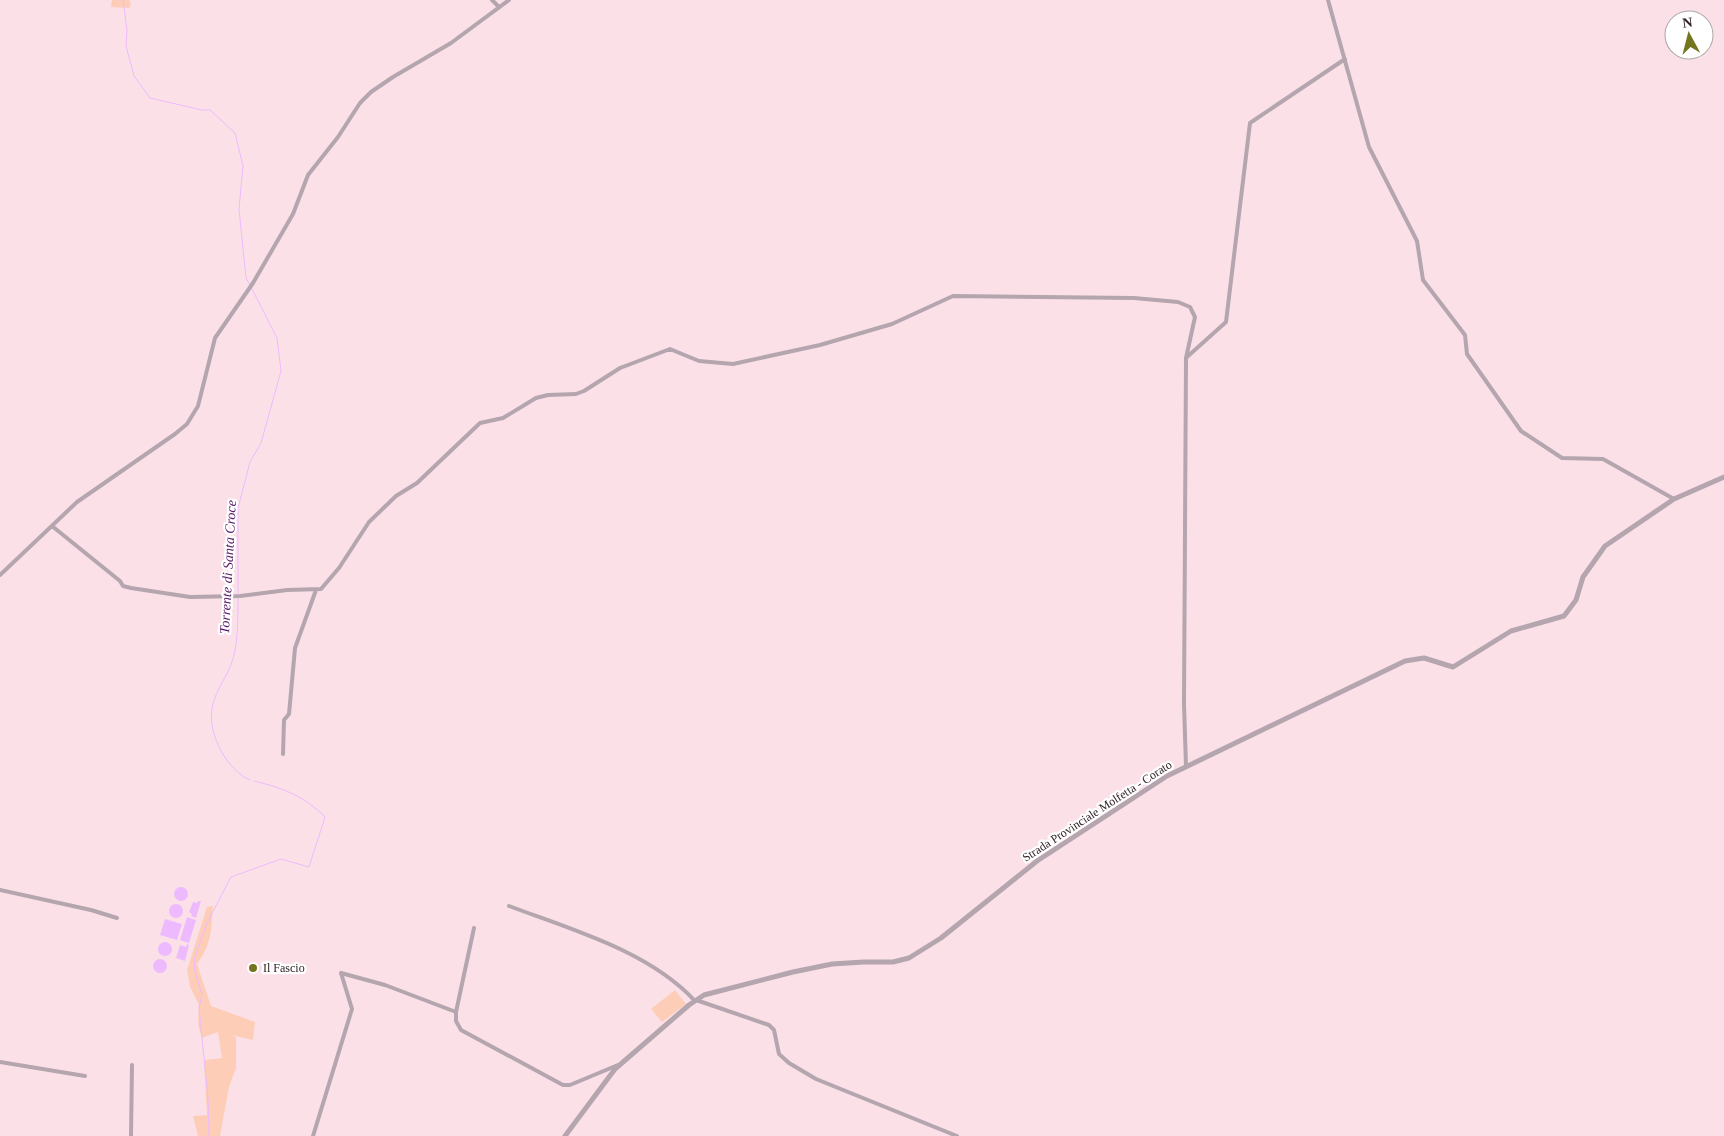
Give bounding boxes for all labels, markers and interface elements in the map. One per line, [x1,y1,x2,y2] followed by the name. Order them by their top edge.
[1664,10,1714,60] north arrow
[1682,15,1693,31] text: N
[217,500,239,634] water label: Torrente di Santa Croce
[1020,757,1174,865] street label: Strada Provinciale Molfetta - Corato
[263,961,305,975] place label: Il Fascio
[247,962,259,974] marker: Il Fascio

